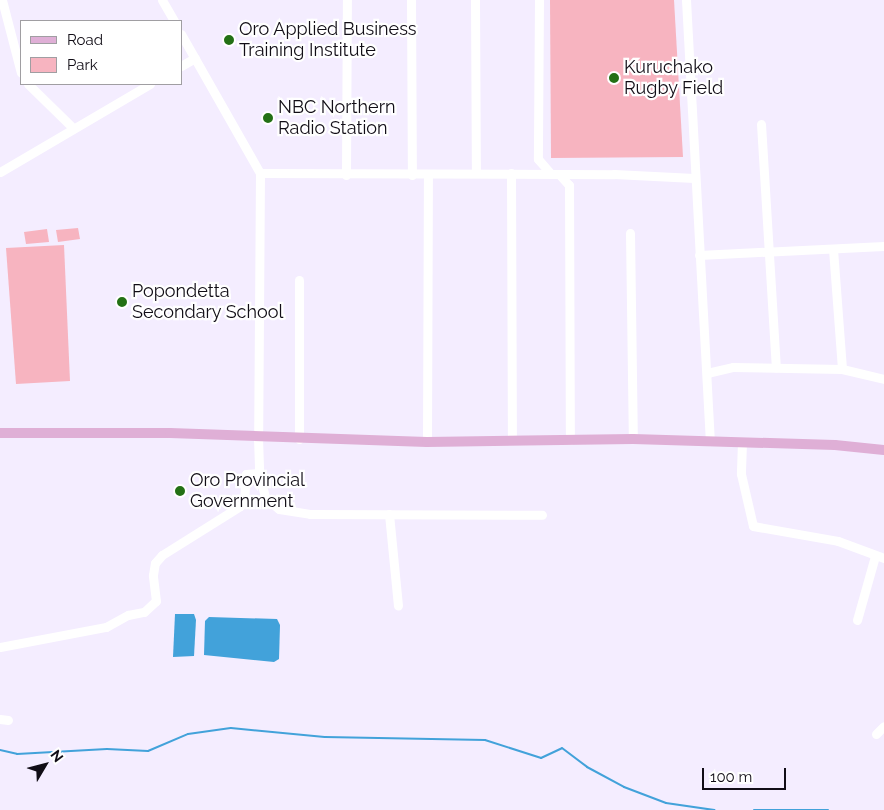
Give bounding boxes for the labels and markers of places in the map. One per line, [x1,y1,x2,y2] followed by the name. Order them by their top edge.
[239,19,417,62] place label: Oro Applied Business Training Institute
[223,34,235,46] marker: Oro Applied Business Training Institute
[624,57,724,100] place label: Kuruchako Rugby Field
[608,72,620,84] marker: Kuruchako Rugby Field
[278,97,395,140] place label: NBC Northern Radio Station
[262,112,274,124] marker: NBC Northern Radio Station
[132,281,284,324] place label: Popondetta Secondary School
[116,296,128,308] marker: Popondetta Secondary School
[190,470,305,512] place label: Oro Provincial Government
[174,485,186,497] marker: Oro Provincial Government

